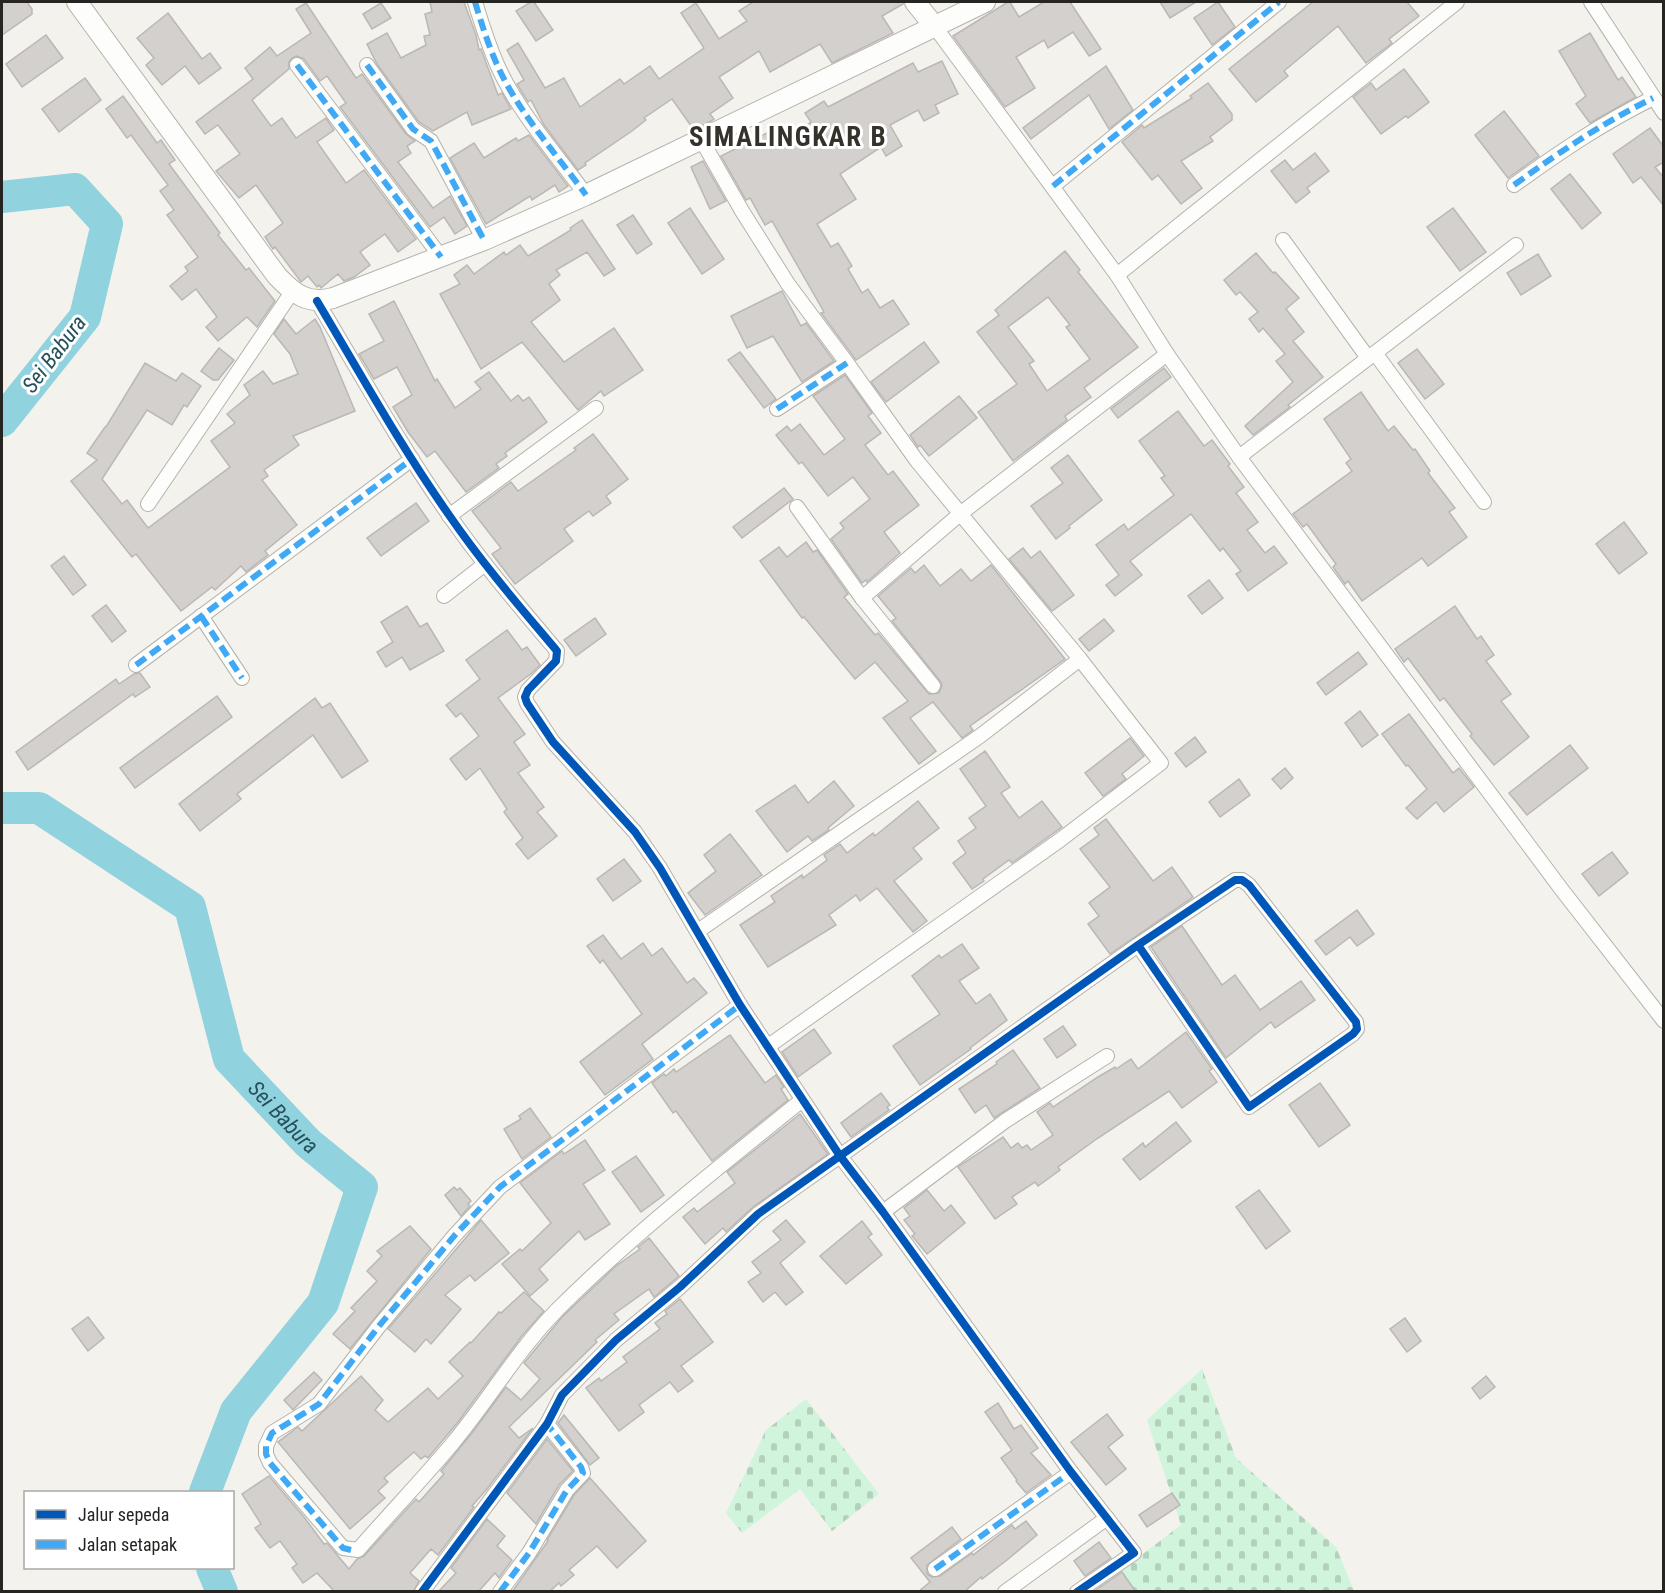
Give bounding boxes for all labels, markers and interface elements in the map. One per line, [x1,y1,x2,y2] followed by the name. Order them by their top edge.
[689,121,887,153] district label: SIMALINGKAR B
[17,311,91,397] water label: Sei Babura
[244,1076,323,1159] water label: Sei Babura
[24,1491,234,1569] legend
[78,1504,169,1525] text: Jalur sepeda
[78,1534,177,1555] text: Jalan setapak

